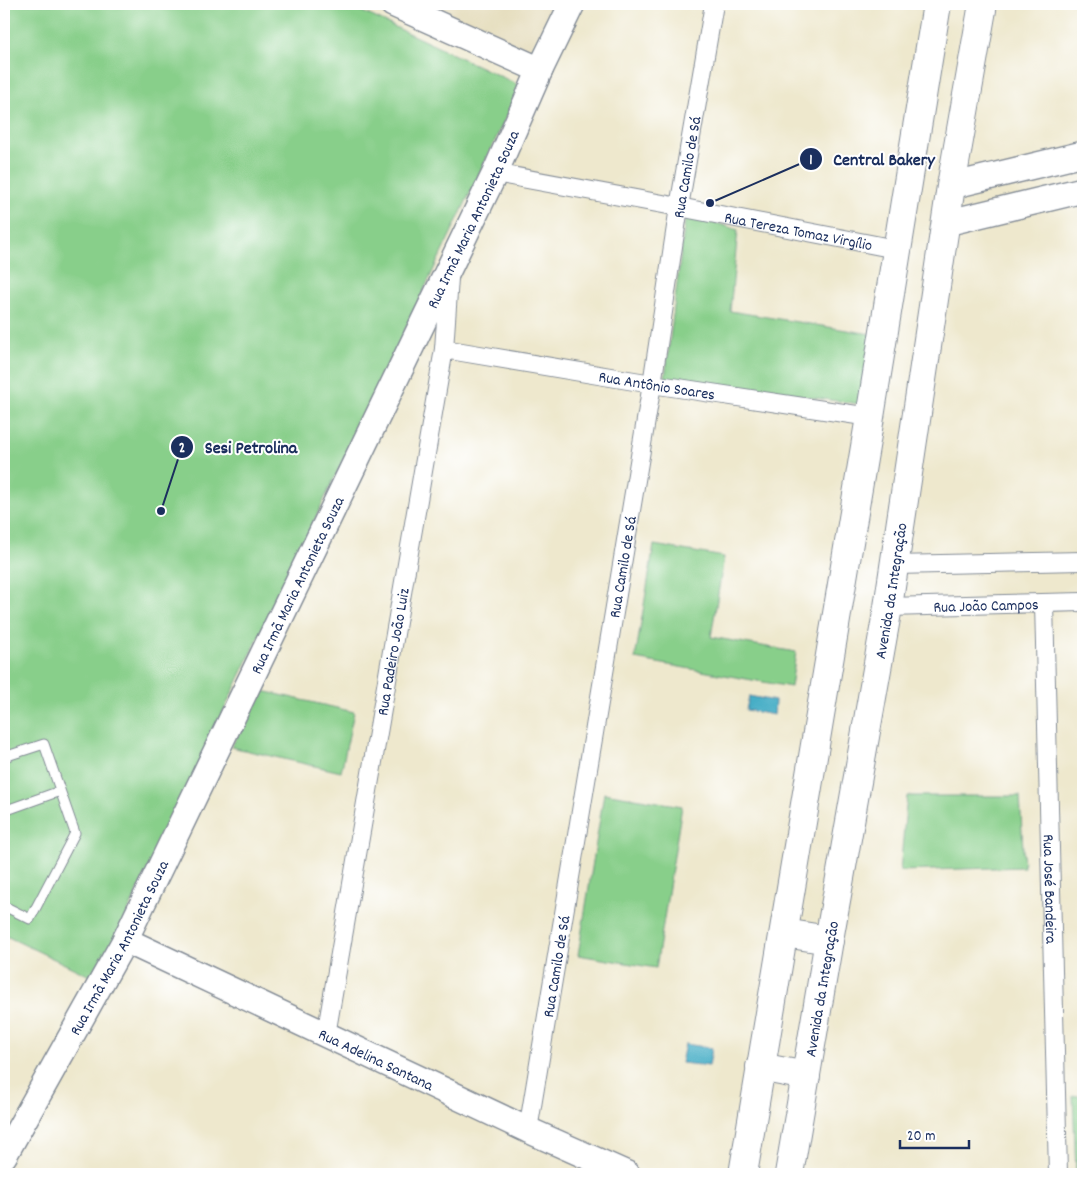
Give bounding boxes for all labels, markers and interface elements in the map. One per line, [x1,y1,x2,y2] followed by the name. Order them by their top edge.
[668,115,708,220] street label: Rua Camilo de Sá
[422,127,527,313] street label: Rua Irmã Maria Antonieta Souza
[798,142,945,175] callout: Central Bakery
[833,149,935,174] text: Central Bakery
[809,150,813,172] text: 1
[722,207,874,258] street label: Rua Tereza Tomaz Virgílio
[597,366,717,407] street label: Rua Antônio Soares
[169,431,307,464] callout: Sesi Petrolina
[205,437,298,462] text: Sesi Petrolina
[179,438,185,460] text: 2
[246,493,352,679] street label: Rua Irmã Maria Antonieta Souza
[604,514,644,620] street label: Rua Camilo de Sá
[870,521,914,661] street label: Avenida da Integração
[372,586,417,718] street label: Rua Padeiro João Luiz
[933,594,1039,620] street label: Rua João Campos
[1036,834,1061,945] street label: Rua José Bandeira
[65,857,176,1040] street label: Rua Irmã Maria Antonieta Souza
[538,914,577,1019] street label: Rua Camilo de Sá
[800,919,846,1059] street label: Avenida da Integração
[314,1024,437,1098] street label: Rua Adelina Santana
[900,1118,968,1150] scale bar
[907,1126,935,1148] text: 20 m

